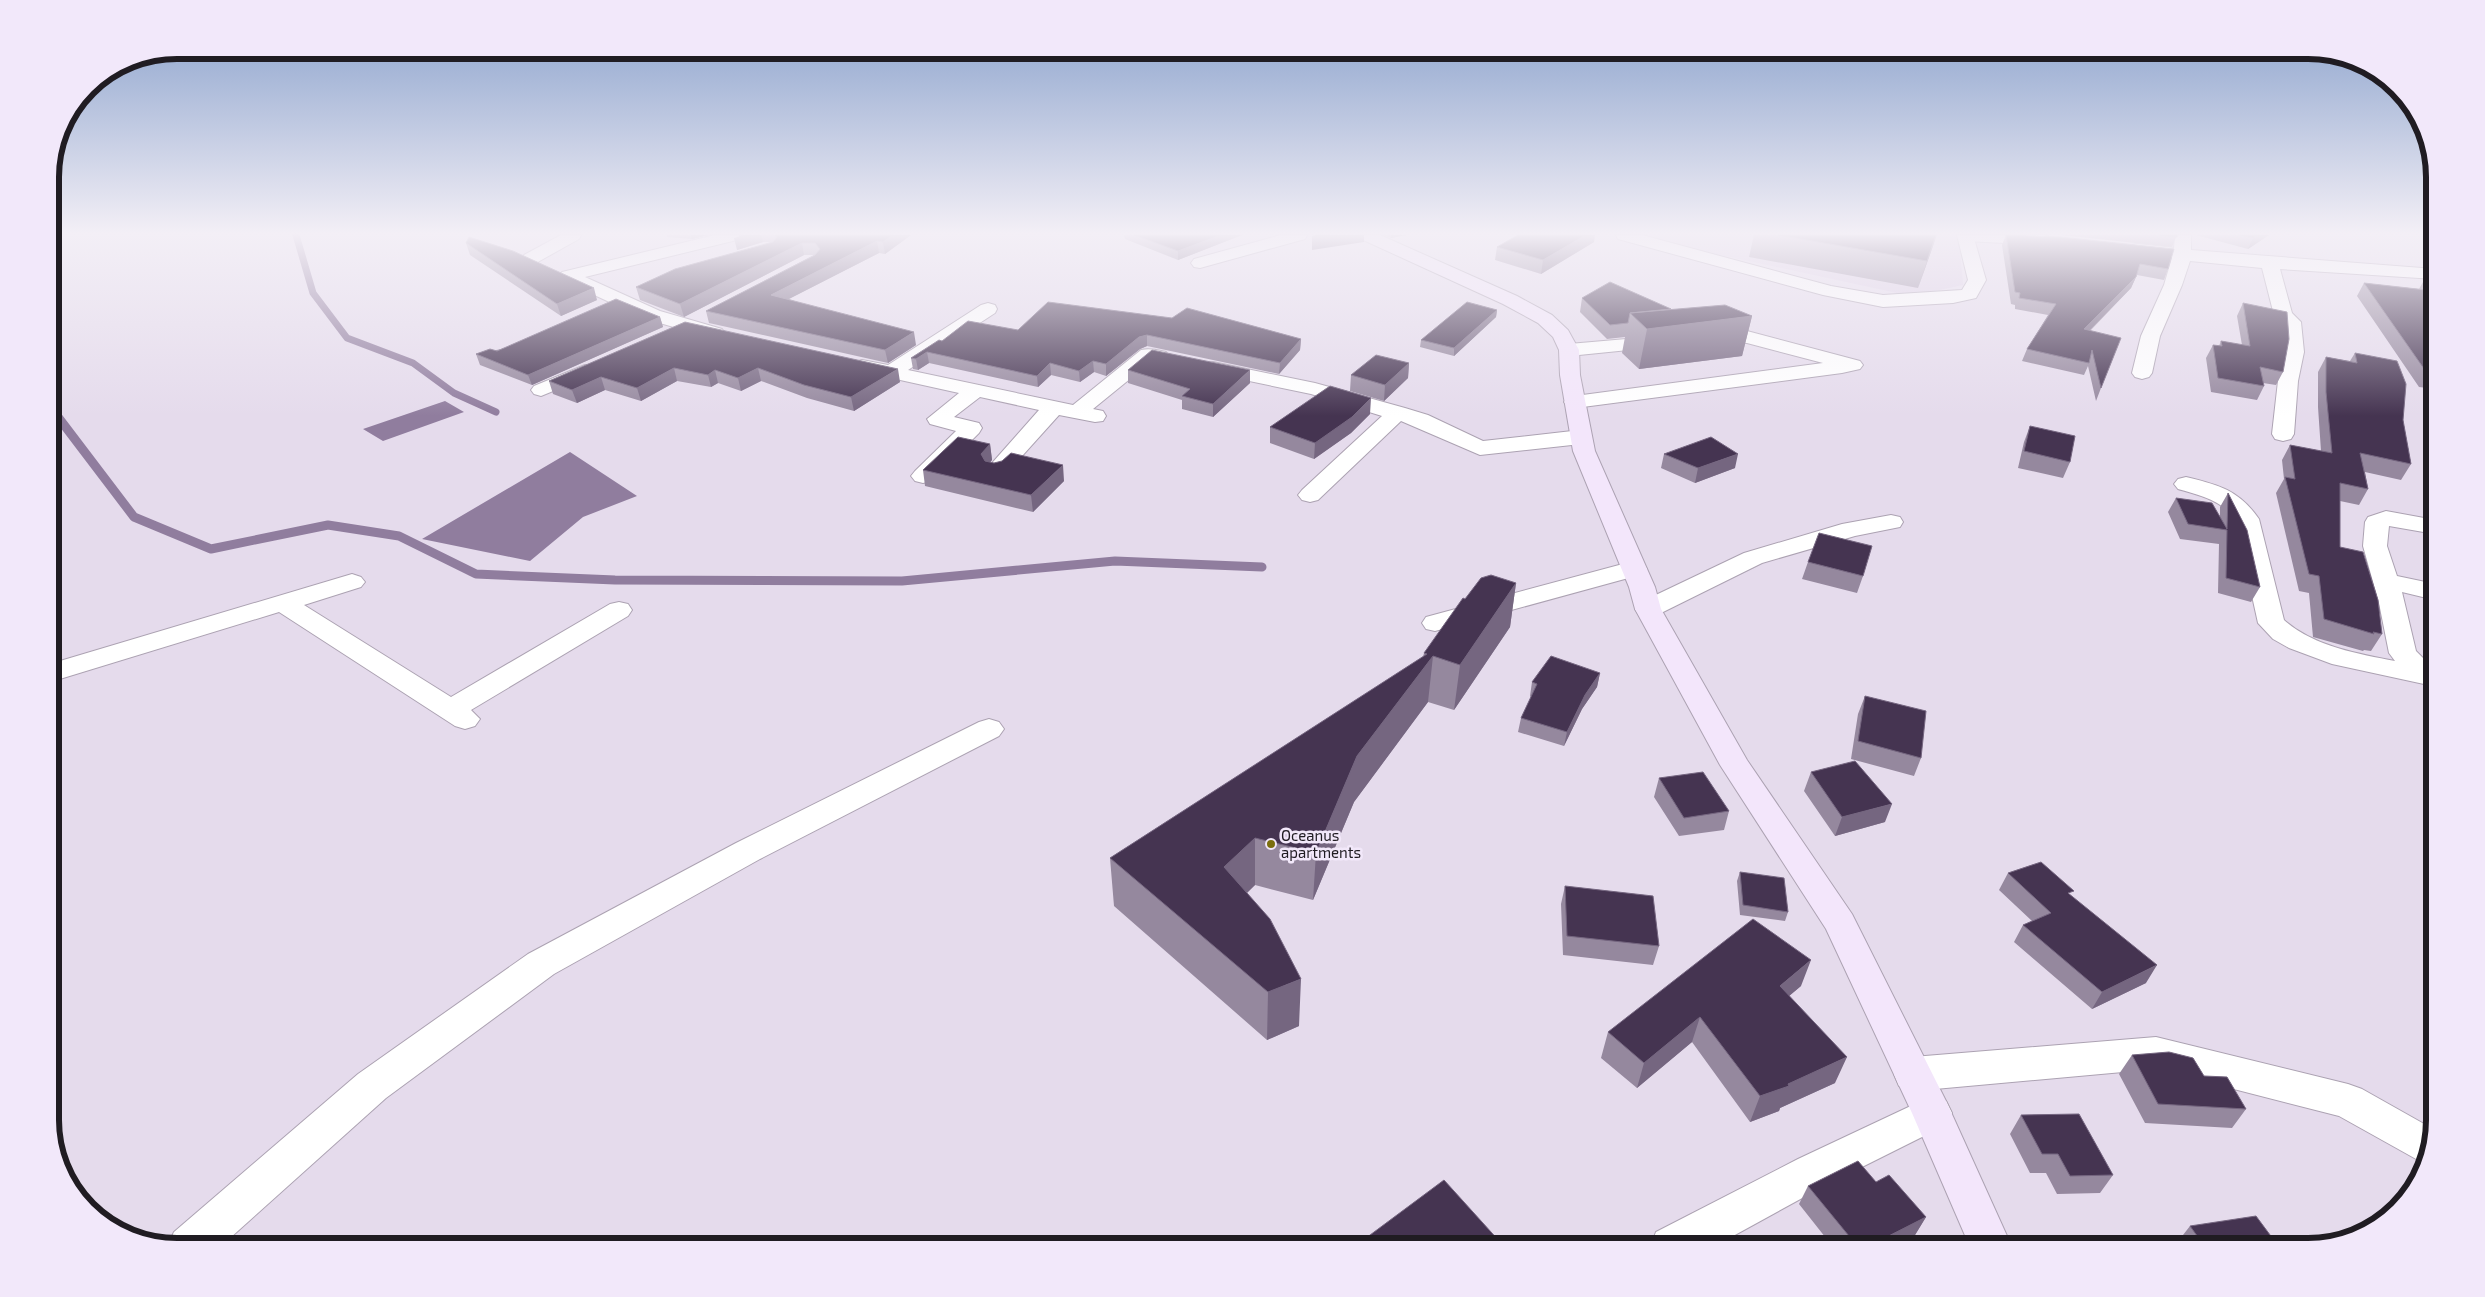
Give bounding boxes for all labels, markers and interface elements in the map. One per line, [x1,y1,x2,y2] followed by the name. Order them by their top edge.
[1281,826,1361,861] place label: Oceanus apartments
[1265,838,1277,850] marker: Oceanus apartments

